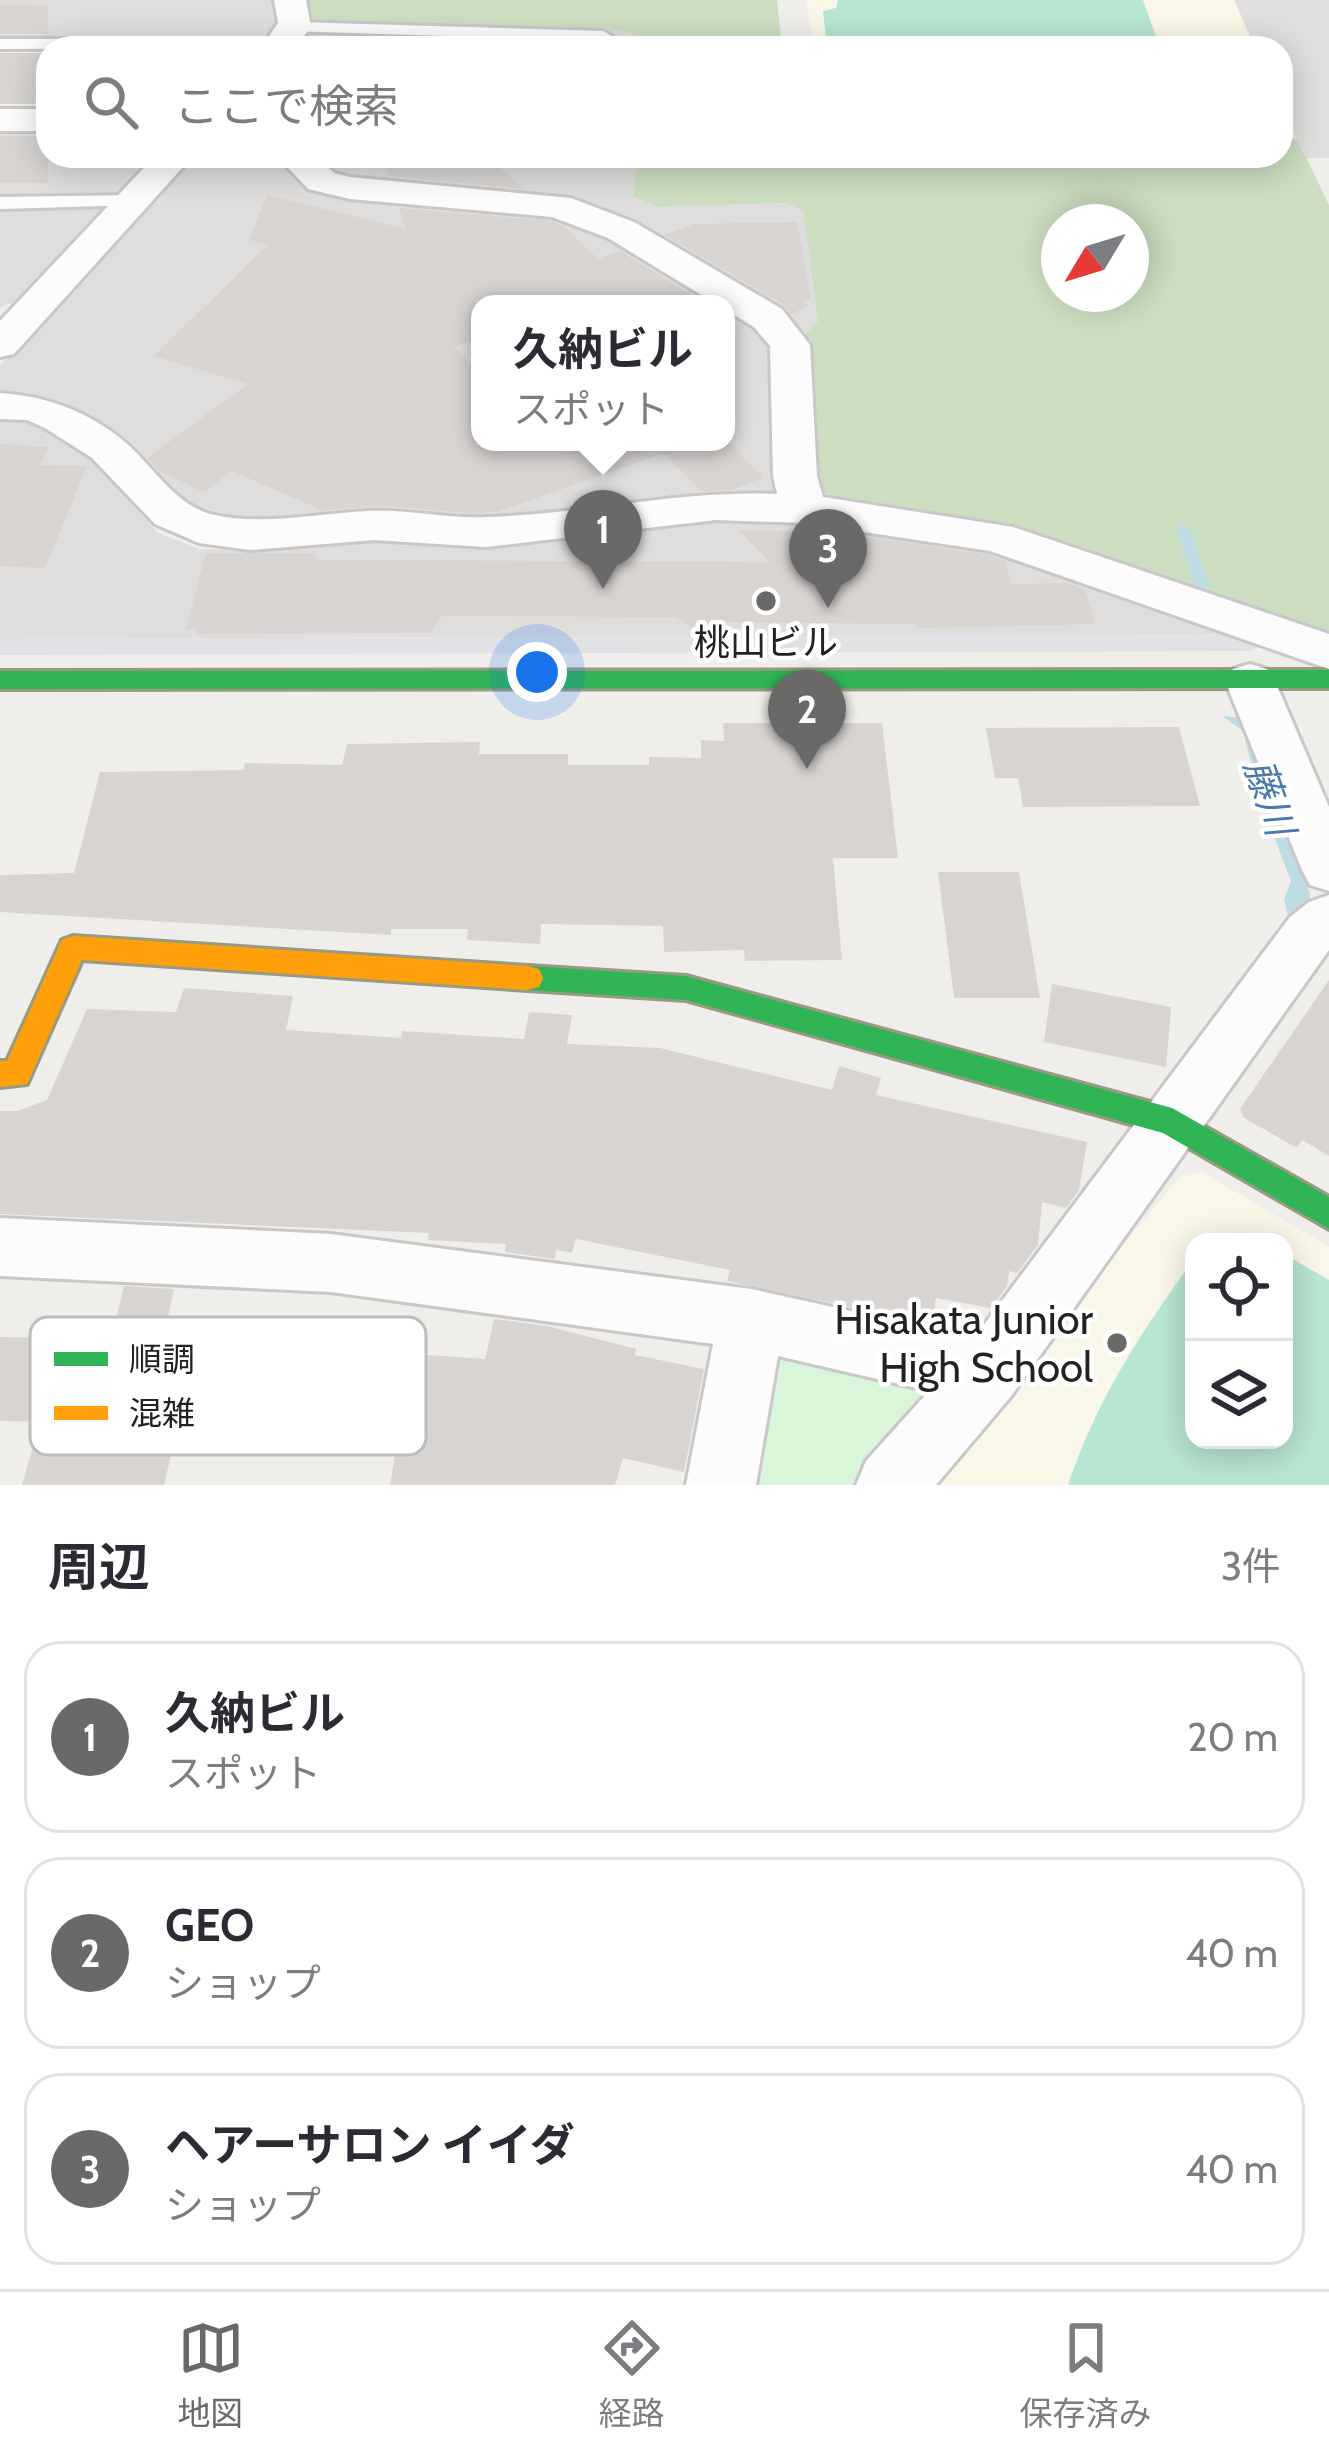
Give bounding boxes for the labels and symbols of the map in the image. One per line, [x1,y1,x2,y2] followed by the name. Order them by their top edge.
[1041,204,1149,312] north arrow
[564,490,642,589] pin: 1
[789,509,867,608] pin: 3
[753,588,779,614] marker: 桃山ビル
[694,620,838,664] place label: 桃山ビル
[507,642,567,702] your location
[768,670,846,769] pin: 2
[1235,752,1307,845] water label: 藤川
[834,1293,1094,1393] place label: Hisakata Junior High School
[30,1317,426,1455] legend
[1104,1330,1130,1356] marker: Hisakata Junior High School
[129,1339,195,1379] text: 順調
[129,1393,195,1433] text: 混雑

